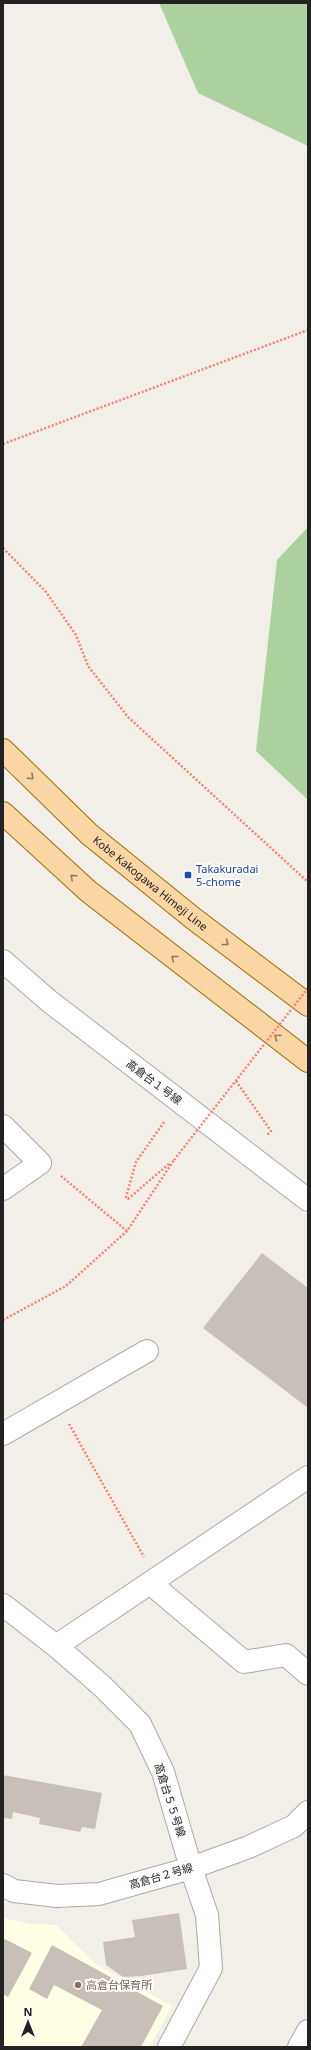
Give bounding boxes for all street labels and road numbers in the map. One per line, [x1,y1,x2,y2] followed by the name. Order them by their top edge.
[90,832,211,934] street label: Kobe Kakogawa Himeji Line
[123,1056,185,1107] street label: 高倉台１号線
[151,1761,190,1839] street label: 高倉台５５号線
[127,1859,195,1892] street label: 高倉台２号線

